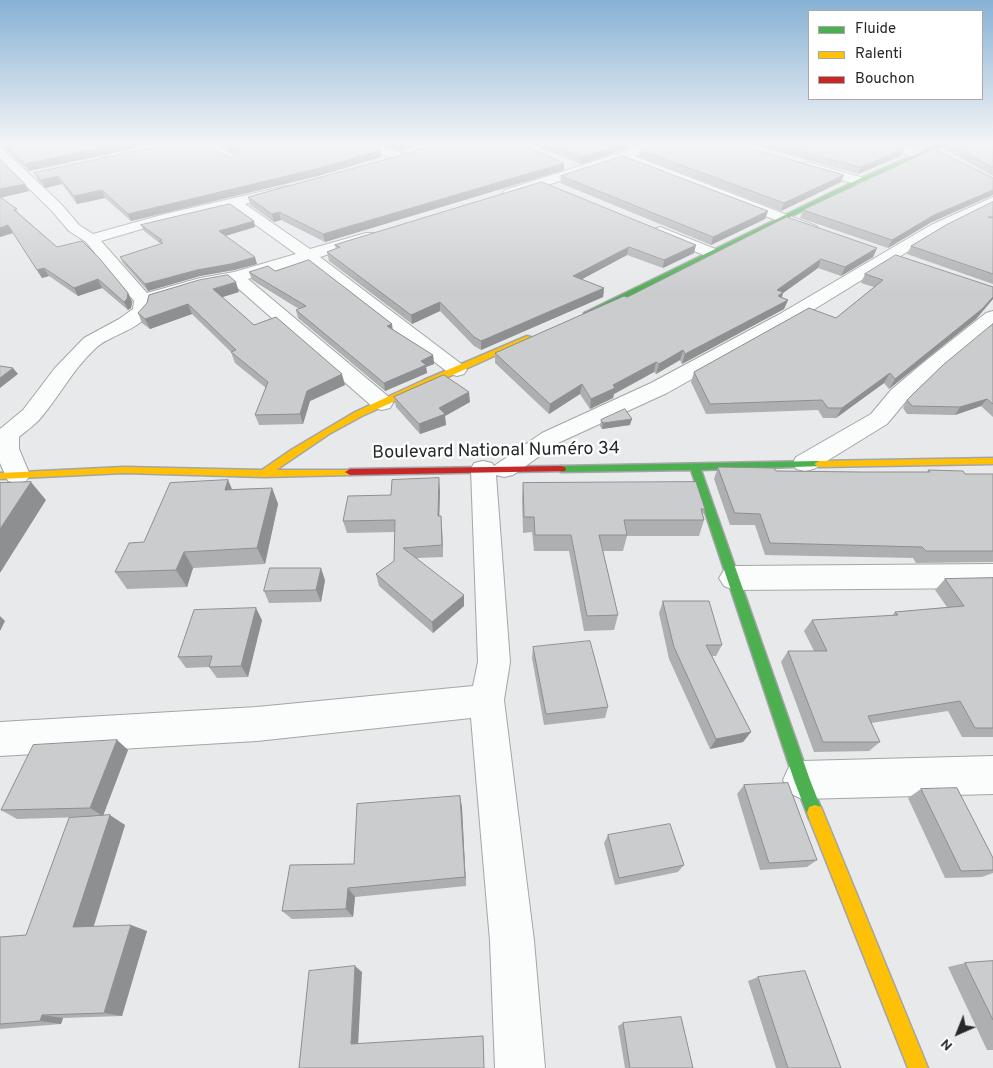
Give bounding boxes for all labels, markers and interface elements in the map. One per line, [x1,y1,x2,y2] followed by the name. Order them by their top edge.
[808,10,983,100] legend
[855,20,896,39] text: Fluide
[855,45,902,64] text: Ralenti
[855,70,915,89] text: Bouchon
[372,439,620,465] street label: Boulevard National Numéro 34
[933,1008,983,1058] north arrow
[938,1035,957,1054] text: N

